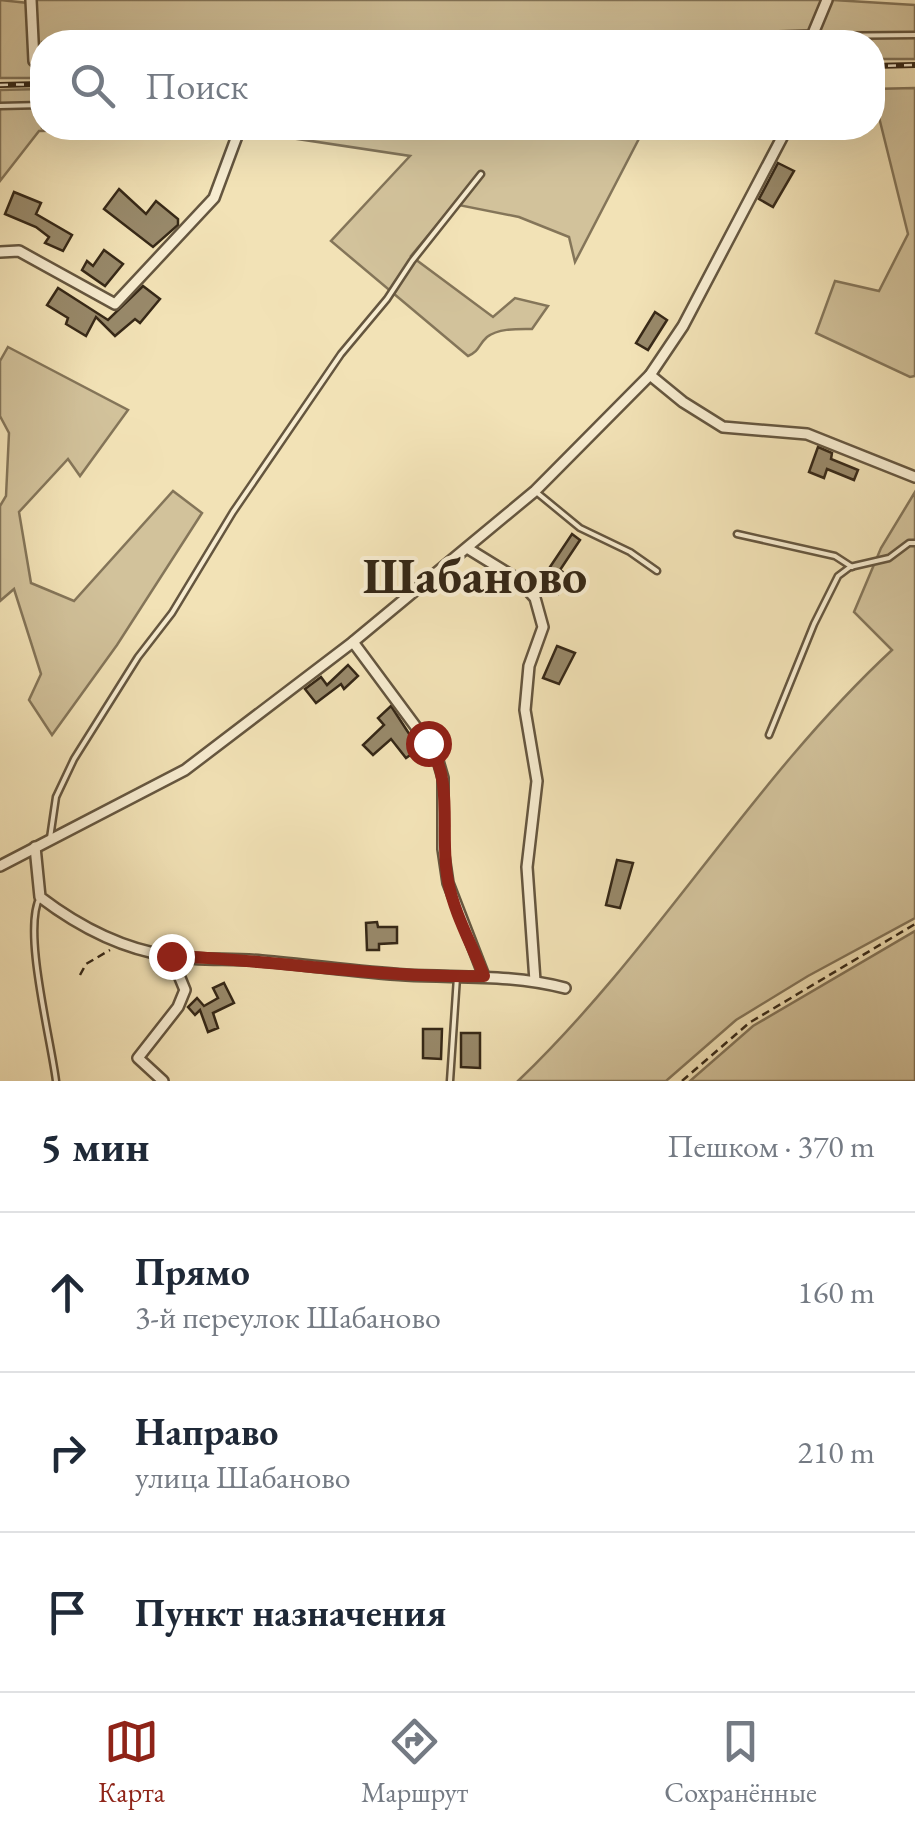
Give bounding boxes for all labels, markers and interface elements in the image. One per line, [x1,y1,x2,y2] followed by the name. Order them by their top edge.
[30,30,885,140] search box
[65,58,120,113] icon: search
[145,61,248,110] text: Поиск
[363,543,587,608] district label: Шабаново
[406,721,452,767] route start
[149,934,195,980] route end
[40,1119,149,1174] text: 5 мин
[667,1125,875,1167] text: Пешком · 370 m
[135,1247,250,1296] text: Прямо
[40,1265,95,1320] icon: ahead
[798,1271,875,1313] text: 160 m
[135,1296,441,1338] text: 3-й переулок Шабаново
[135,1407,278,1456] text: Направо
[40,1425,95,1480] icon: right
[798,1431,875,1473] text: 210 m
[135,1456,351,1498] text: улица Шабаново
[40,1585,95,1640] icon: arrive
[135,1588,446,1637] text: Пункт назначения
[98,1714,165,1810] tab: Карта
[361,1714,468,1810] tab: Маршрут
[664,1714,817,1810] tab: Сохранённые

